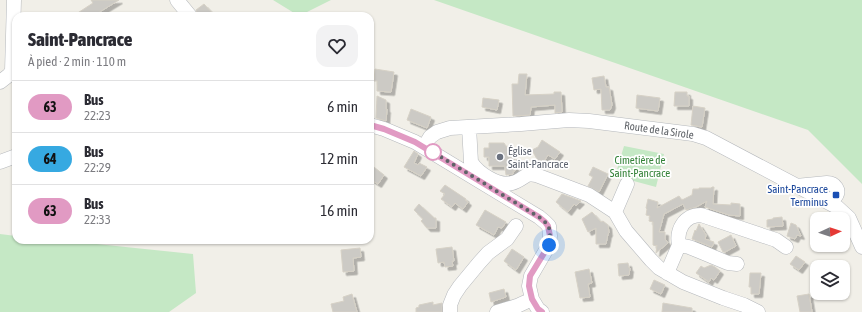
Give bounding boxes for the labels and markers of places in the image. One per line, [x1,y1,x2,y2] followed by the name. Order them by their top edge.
[424,143,442,161] unlabelled marker
[508,145,568,170] place label: Église Saint-Pancrace
[495,152,505,162] marker: Église Saint-Pancrace
[768,183,828,208] place label: Saint-Pancrace Terminus
[831,190,841,200] marker: Saint-Pancrace Terminus

